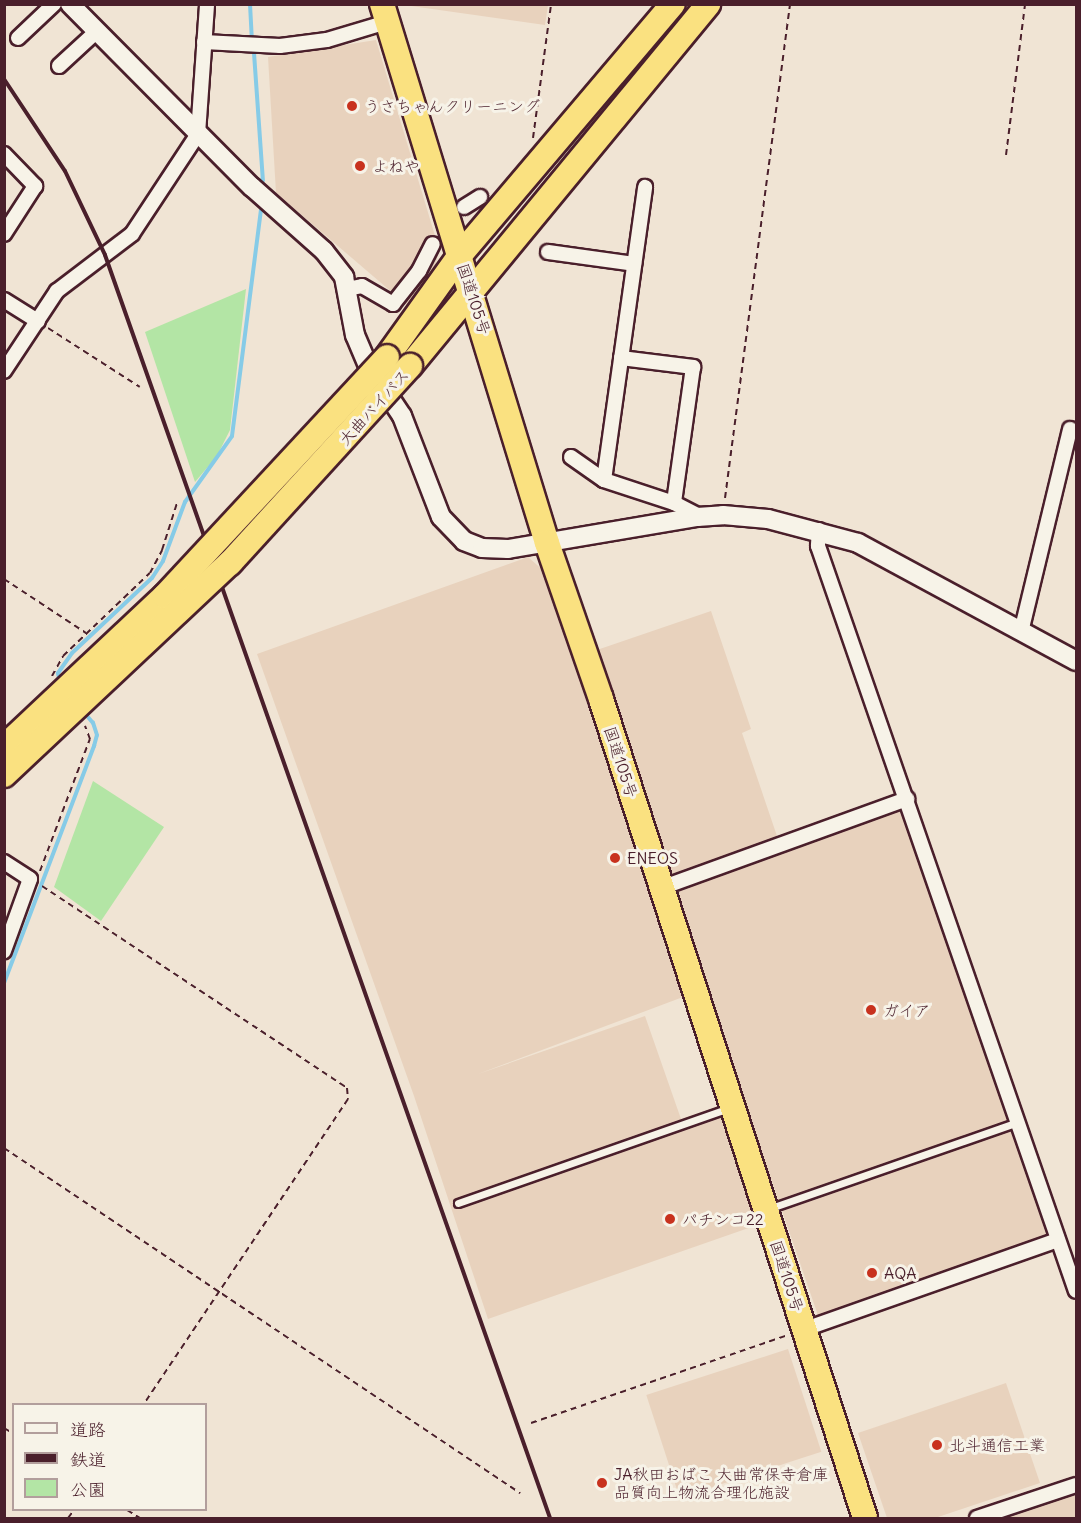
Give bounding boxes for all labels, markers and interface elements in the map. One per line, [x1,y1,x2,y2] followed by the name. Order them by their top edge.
[364,96,540,116] place label: うさちゃんクリーニング
[345,99,359,113] marker: うさちゃんクリーニング
[372,156,420,176] place label: よねや
[353,159,367,173] marker: よねや
[453,261,495,337] street label: 国道105号
[335,365,413,449] street label: 大曲バイパス
[600,724,642,800] street label: 国道105号
[627,848,678,868] place label: ENEOS
[608,851,622,865] marker: ENEOS
[883,1000,931,1020] place label: ガイア
[864,1003,878,1017] marker: ガイア
[682,1209,764,1229] place label: パチンコ22
[663,1212,677,1226] marker: パチンコ22
[766,1238,808,1314] street label: 国道105号
[884,1263,917,1283] place label: AQA
[865,1266,879,1280] marker: AQA
[12,1403,207,1511] legend
[70,1418,106,1441] text: 道路
[949,1435,1045,1455] place label: 北斗通信工業
[930,1438,944,1452] marker: 北斗通信工業
[70,1448,106,1471] text: 鉄道
[614,1464,828,1502] place label: JA秋田おばこ 大曲常保寺倉庫 品質向上物流合理化施設
[595,1476,609,1490] marker: JA秋田おばこ 大曲常保寺倉庫 品質向上物流合理化施設
[70,1478,106,1501] text: 公園

